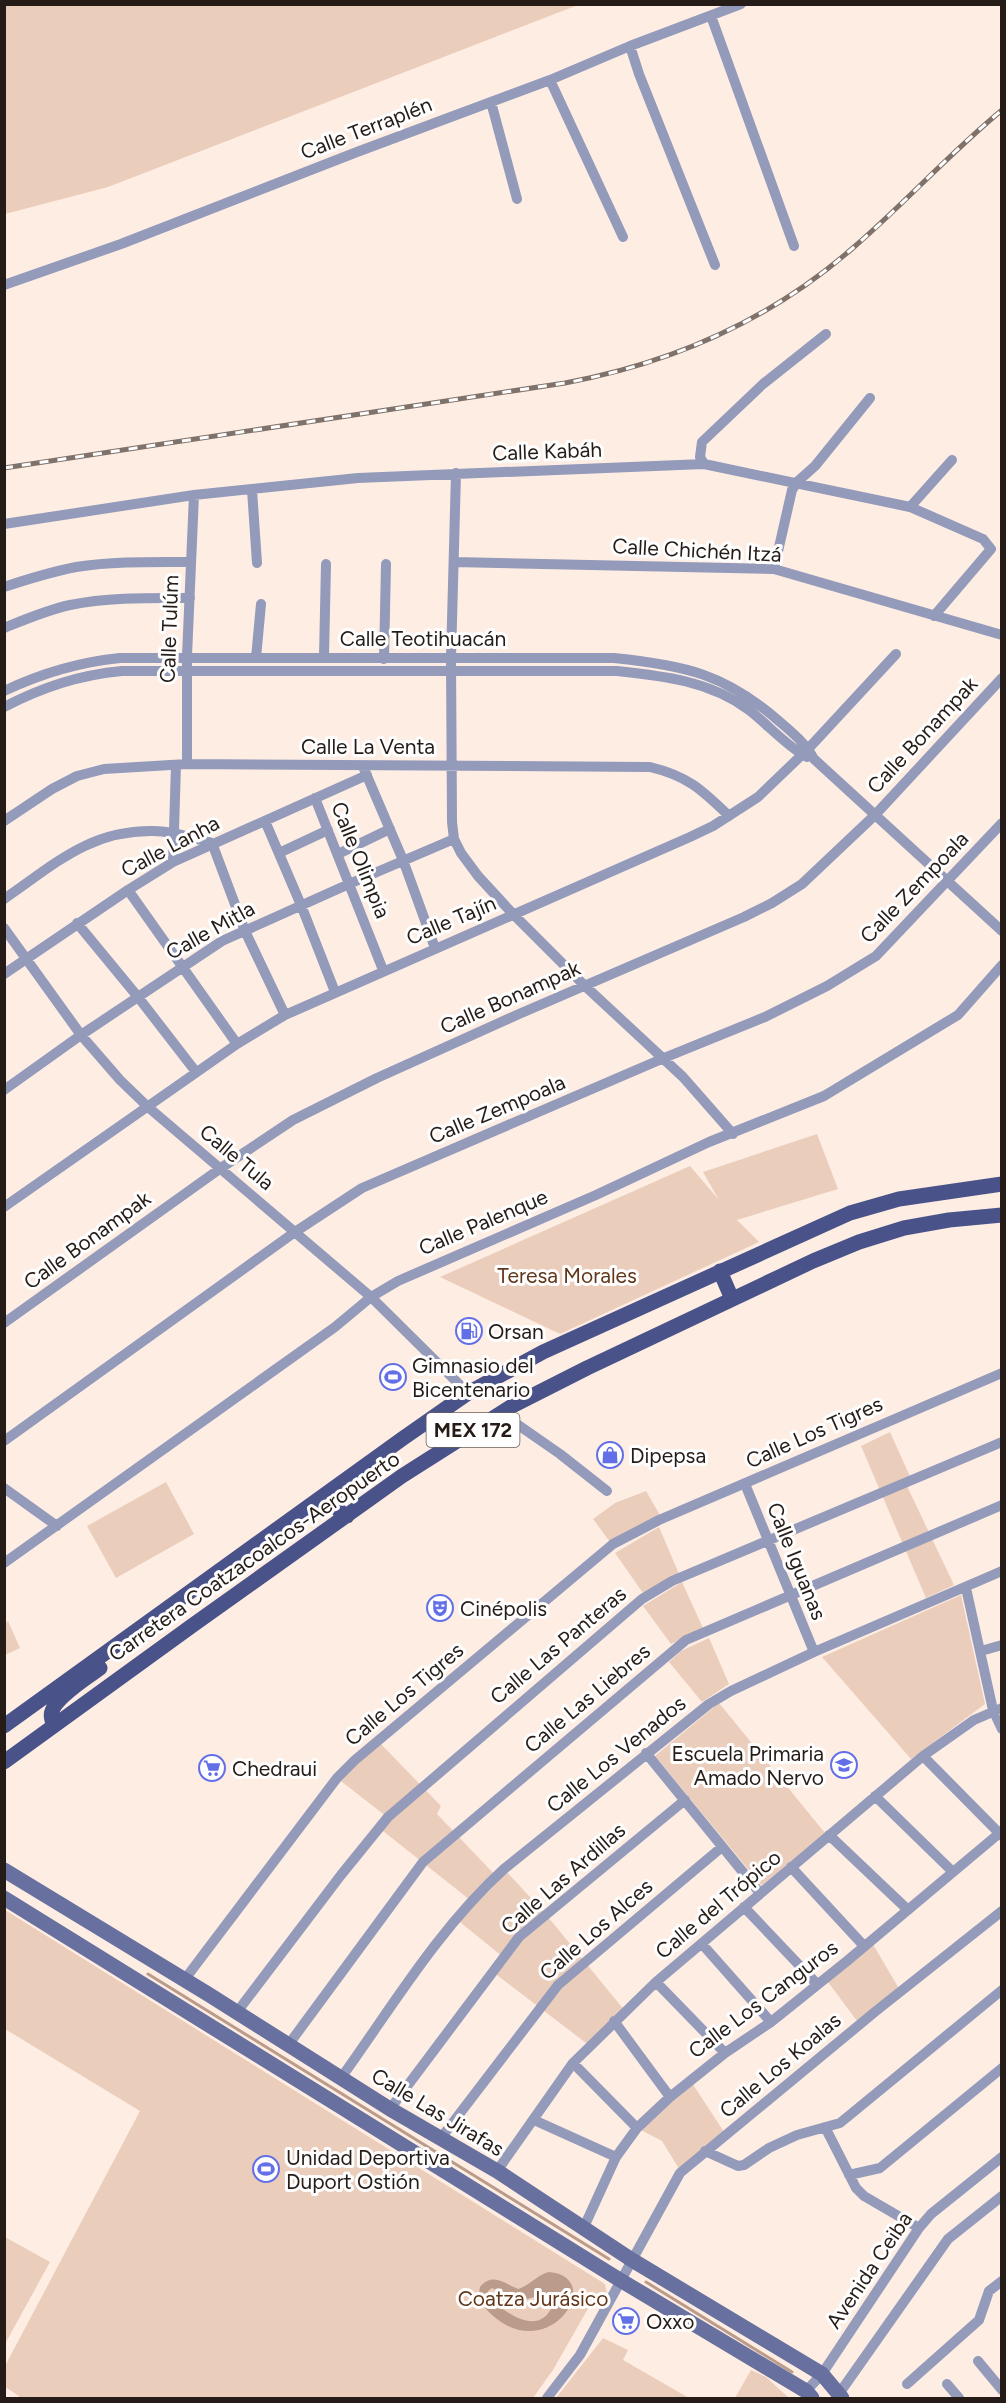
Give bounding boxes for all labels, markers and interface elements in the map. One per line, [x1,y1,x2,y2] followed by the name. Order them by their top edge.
[297,91,435,165] street label: Calle Terraplén
[492,437,602,465] street label: Calle Kabáh
[612,533,782,567] street label: Calle Chichén Itzá
[155,574,183,684] street label: Calle Tulúm
[340,626,506,651] street label: Calle Teotihuacán
[862,671,983,799] street label: Calle Bonampak
[301,734,435,759] street label: Calle La Venta
[326,798,396,922] street label: Calle Olimpia
[117,810,223,882] street label: Calle Lanha
[855,826,973,948] street label: Calle Zempoala
[402,890,500,950] street label: Calle Tajín
[161,895,259,965] street label: Calle Mitla
[436,955,585,1039] street label: Calle Bonampak
[425,1069,569,1149] street label: Calle Zempoala
[195,1119,279,1195] street label: Calle Tula
[415,1184,551,1260] street label: Calle Palenque
[19,1185,156,1294] street label: Calle Bonampak
[497,1263,637,1288] park label: Teresa Morales
[454,1316,484,1346] fuel station icon: Orsan
[488,1319,544,1344] place label: Orsan
[412,1353,534,1402] place label: Gimnasio del Bicentenario
[378,1362,408,1392] sports icon: Gimnasio del Bicentenario
[742,1391,886,1473] street label: Calle Los Tigres
[426,1413,520,1447] road number: MEX 172
[595,1440,625,1470] shop icon: Dipepsa
[630,1443,706,1468] place label: Dipepsa
[104,1446,404,1666] street label: Carretera Coatzacoalcos-Aeropuerto
[762,1499,832,1623] street label: Calle Iguanas
[485,1581,631,1709] street label: Calle Las Panteras
[425,1593,455,1623] theatre icon: Cinépolis
[460,1596,547,1621] place label: Cinépolis
[340,1637,468,1751] street label: Calle Los Tigres
[519,1638,655,1758] street label: Calle Las Liebres
[541,1690,691,1818] street label: Calle Los Venados
[671,1741,824,1790] place label: Escuela Primaria Amado Nervo
[829,1750,859,1780] school or university icon: Escuela Primaria Amado Nervo
[197,1753,227,1783] supermarket icon: Chedraui
[232,1756,317,1781] place label: Chedraui
[496,1817,630,1939] street label: Calle Las Ardillas
[650,1844,786,1964] street label: Calle del Trópico
[534,1873,658,1985] street label: Calle Los Alces
[683,1935,843,2063] street label: Calle Los Canguros
[714,2007,846,2123] street label: Calle Los Koalas
[367,2063,509,2161] street label: Calle Las Jirafas
[286,2145,450,2194] place label: Unidad Deportiva Duport Ostión
[251,2154,281,2184] sports icon: Unidad Deportiva Duport Ostión
[821,2207,917,2333] street label: Avenida Ceiba
[458,2286,608,2311] park label: Coatza Jurásico
[611,2306,641,2336] supermarket icon: Oxxo
[646,2309,694,2334] place label: Oxxo

